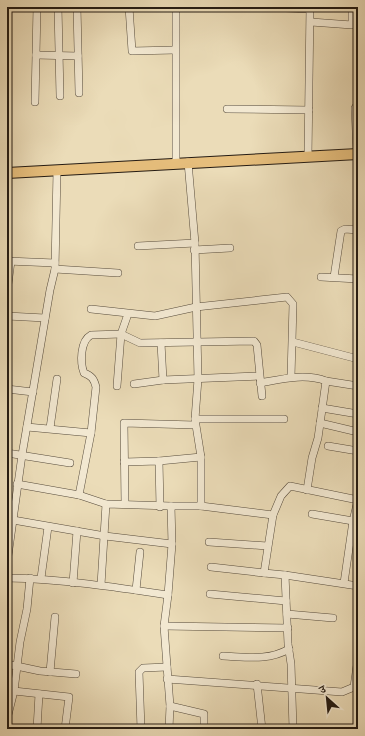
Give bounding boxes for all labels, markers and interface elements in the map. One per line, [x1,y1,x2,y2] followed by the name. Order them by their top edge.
[307,678,347,718] north arrow
[316,682,329,697] text: उ

